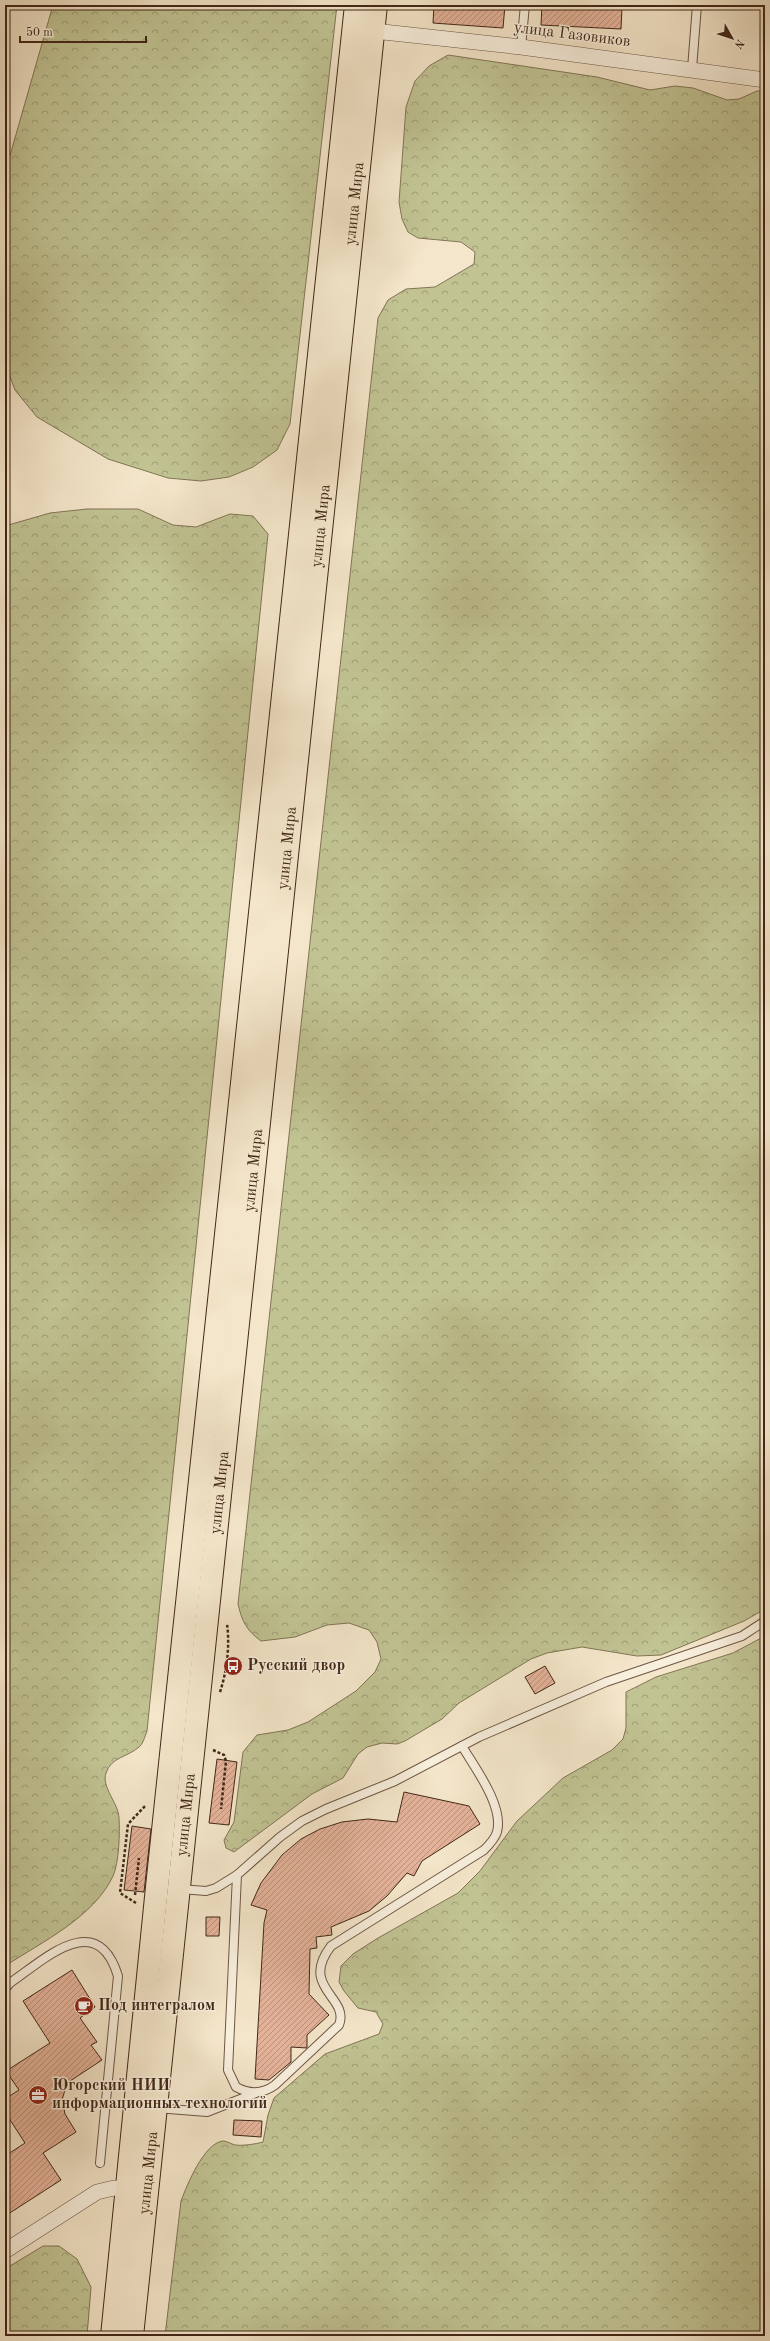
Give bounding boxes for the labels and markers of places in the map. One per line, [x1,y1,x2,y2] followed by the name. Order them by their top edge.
[222,1655,244,1677] bus stop icon: Русский двор
[247,1658,345,1674] place label: Русский двор
[73,1995,95,2017] cafe icon: Под интегралом
[98,1998,215,2014] place label: Под интегралом
[52,2078,267,2112] place label: Югорский НИИ информационных технологий
[27,2084,49,2106] office icon: Югорский НИИ информационных технологий

